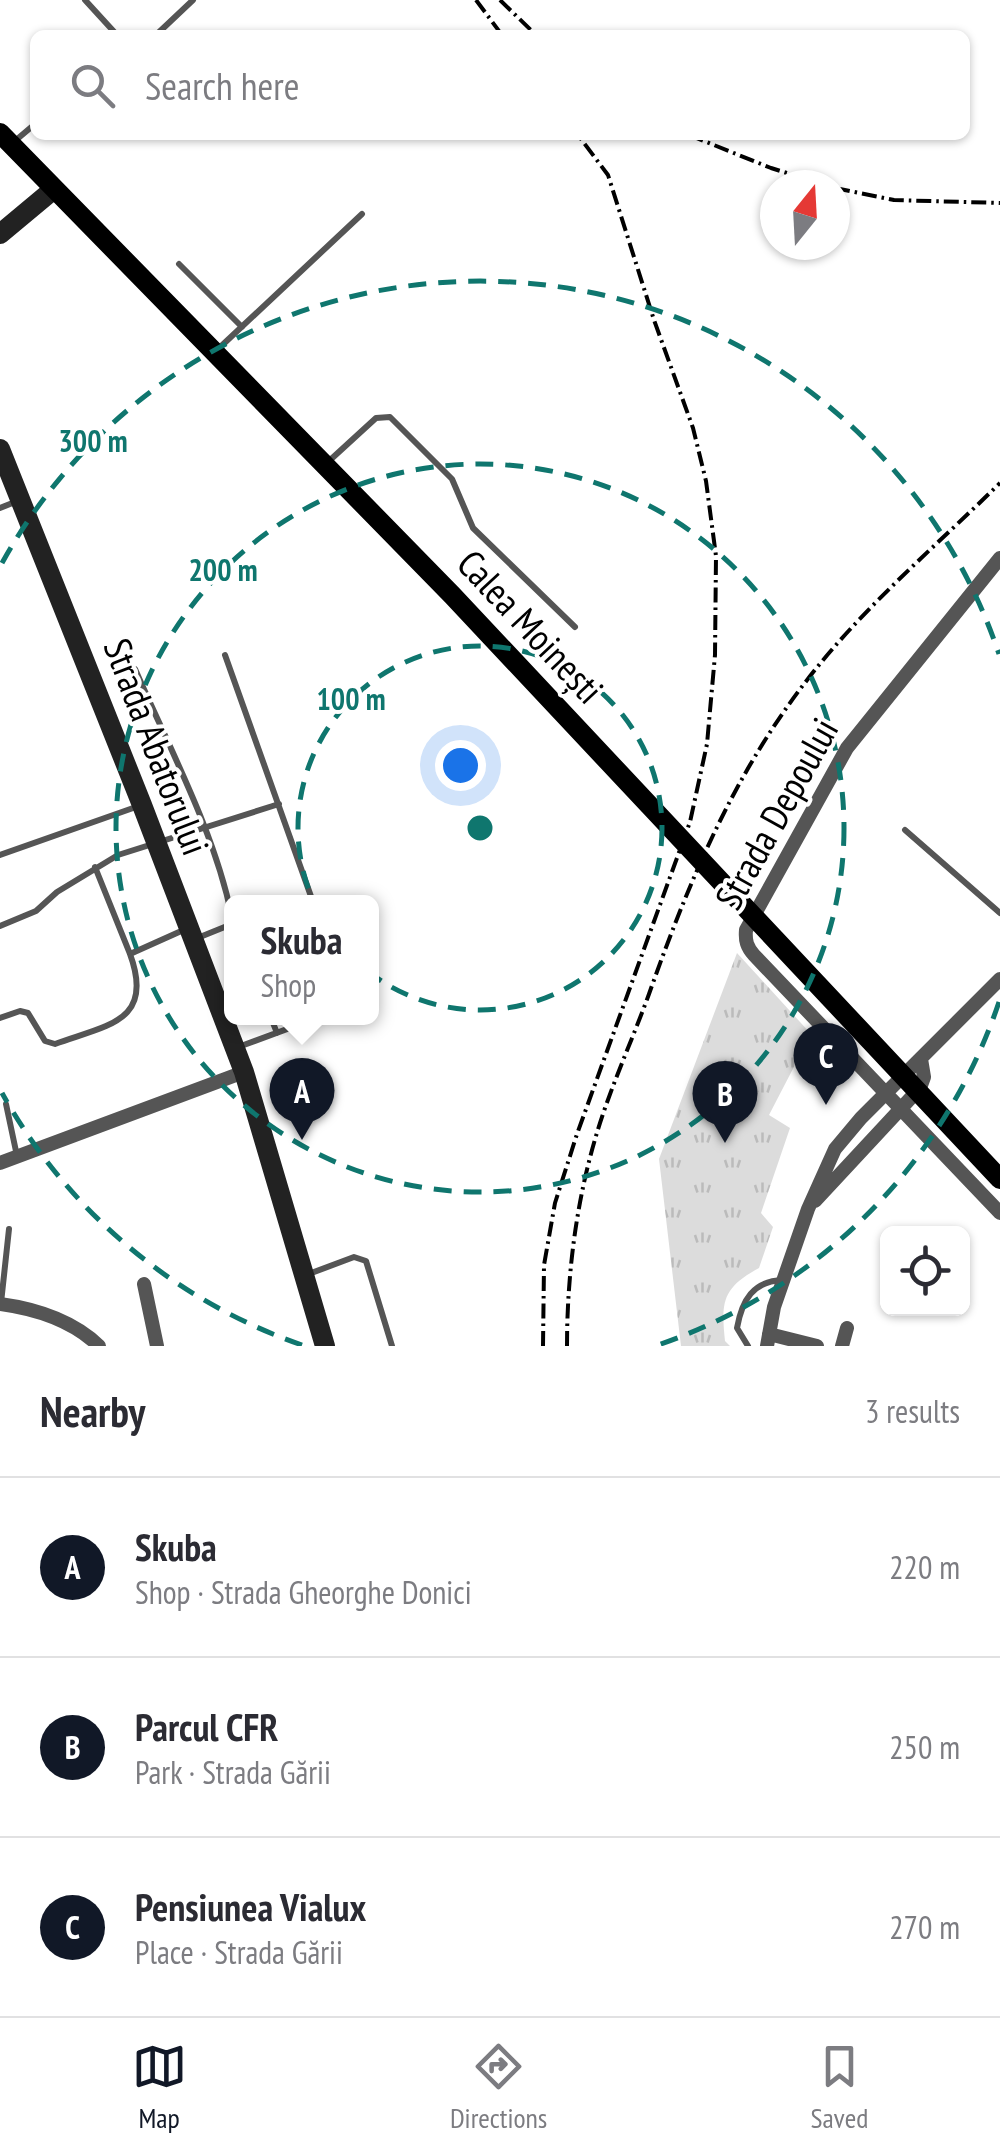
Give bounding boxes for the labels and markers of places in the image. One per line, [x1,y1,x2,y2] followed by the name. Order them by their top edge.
[462,810,498,846] centre of rings
[794,1022,858,1105] pin: C
[270,1058,334,1140] pin: A
[692,1060,758,1143] pin: B

